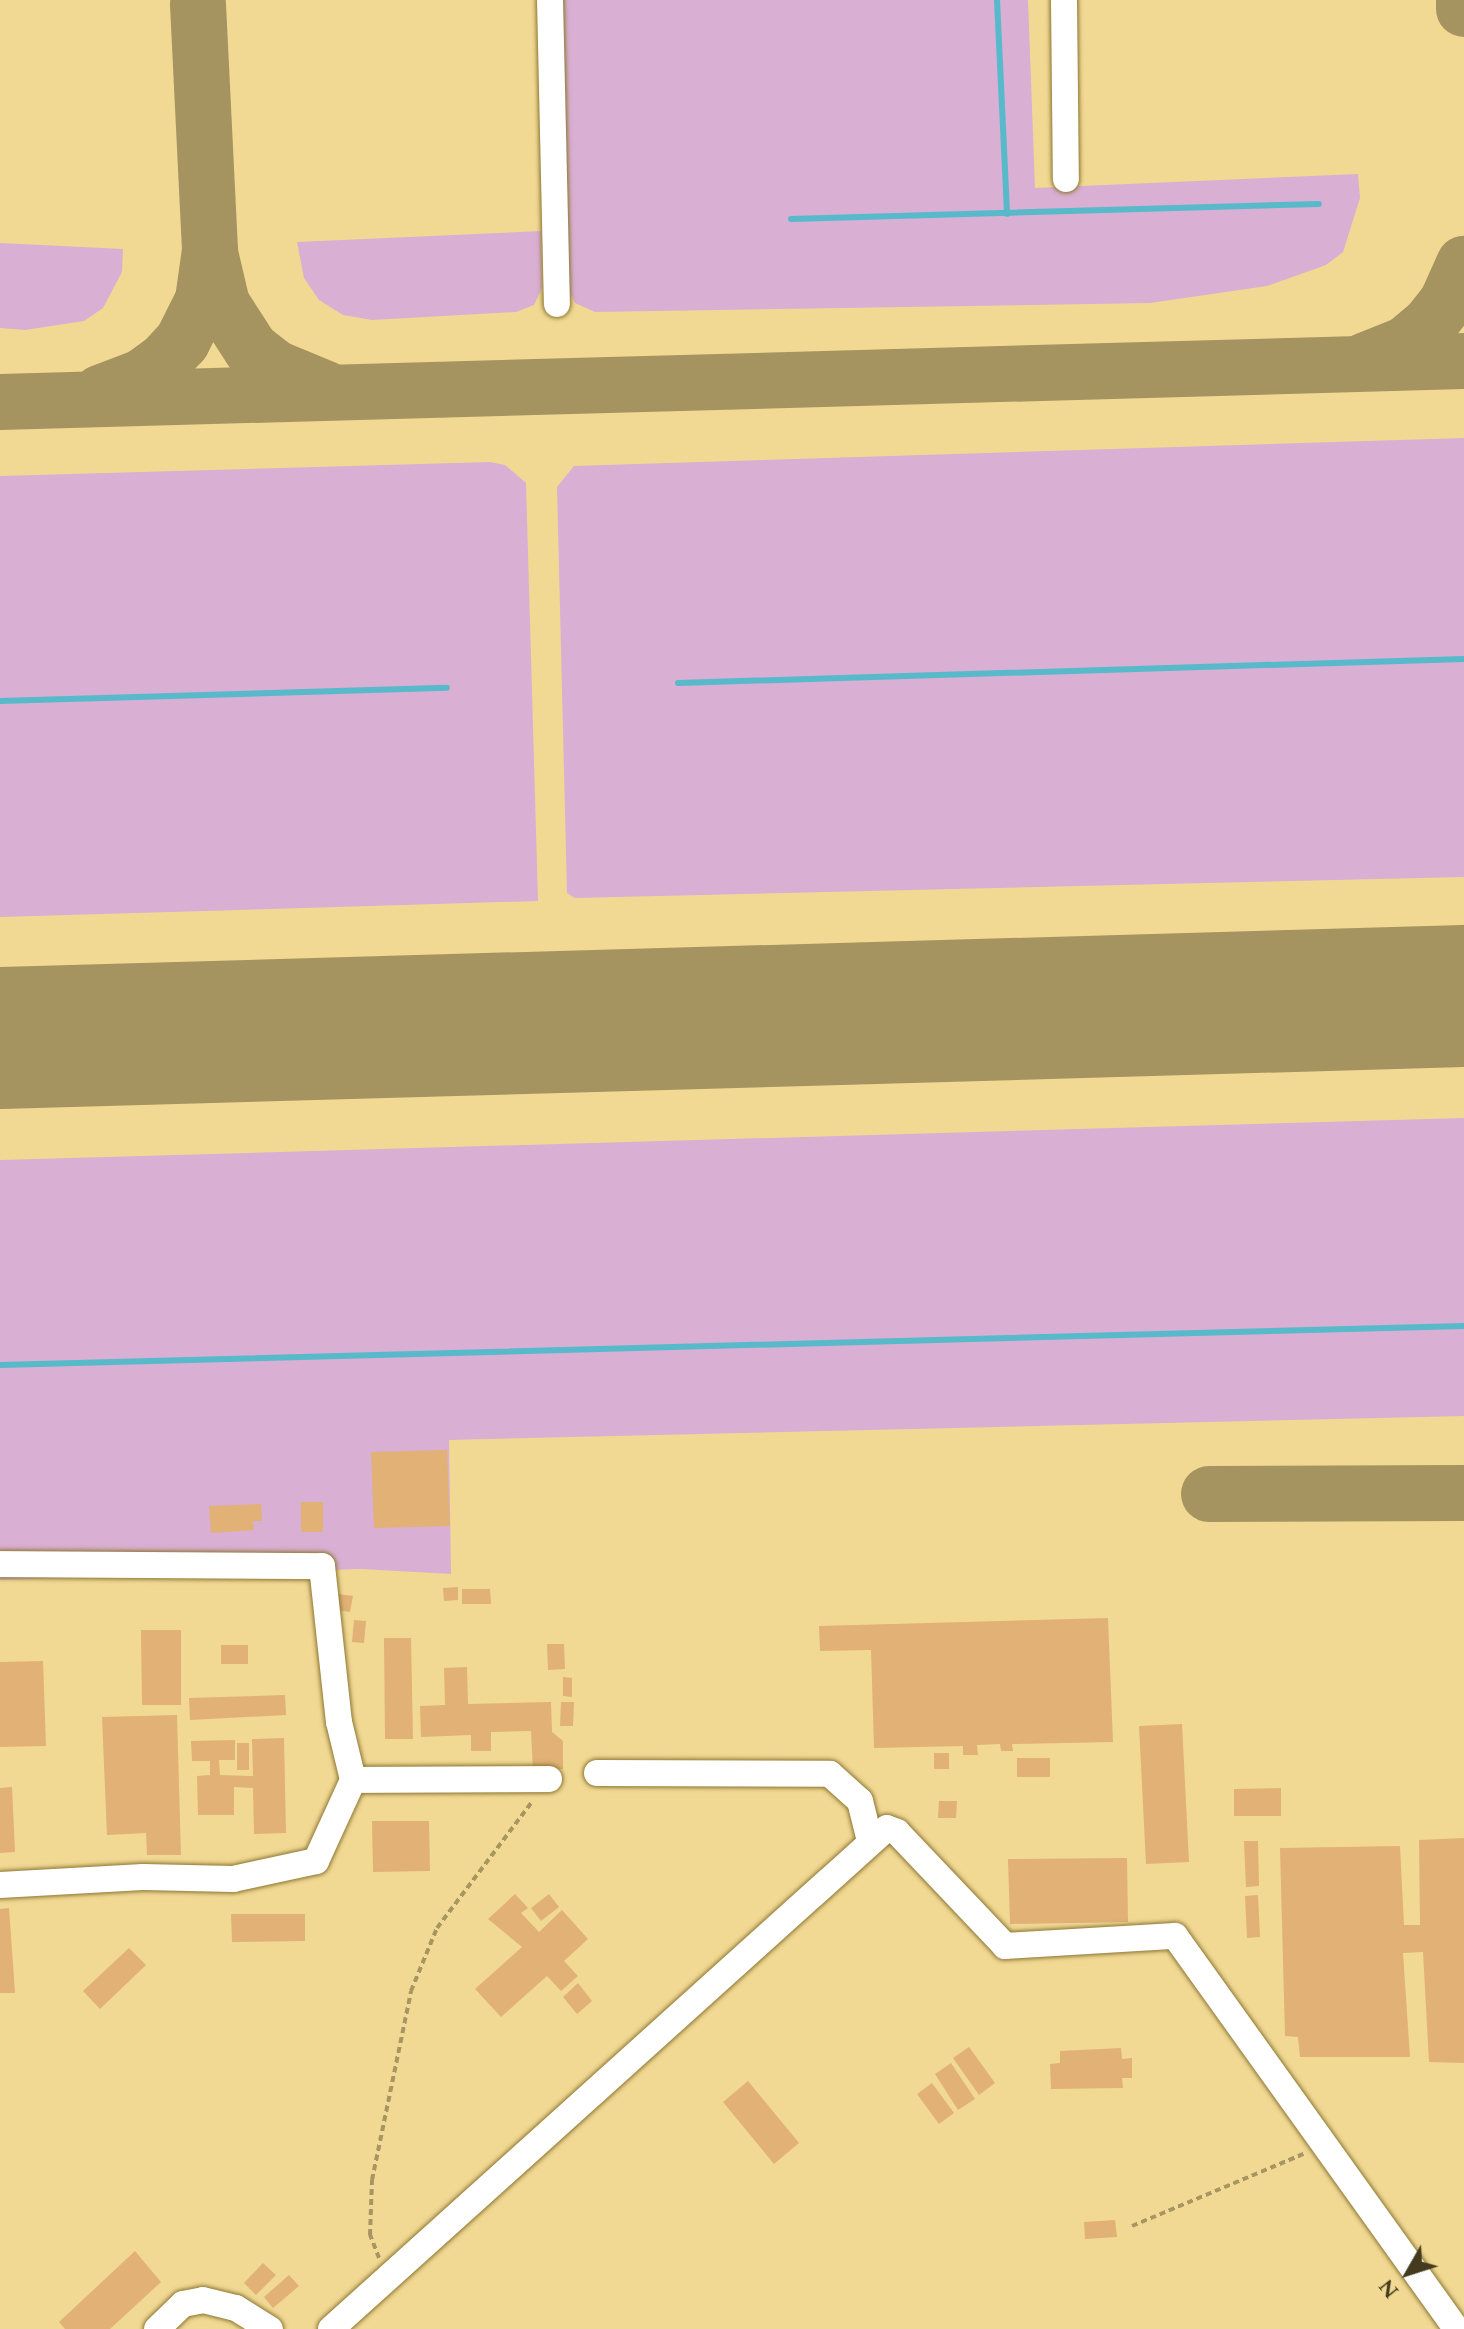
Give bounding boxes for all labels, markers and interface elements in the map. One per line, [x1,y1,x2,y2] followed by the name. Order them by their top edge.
[1368,2233,1448,2313] north arrow
[1370,2271,1407,2306] text: N

